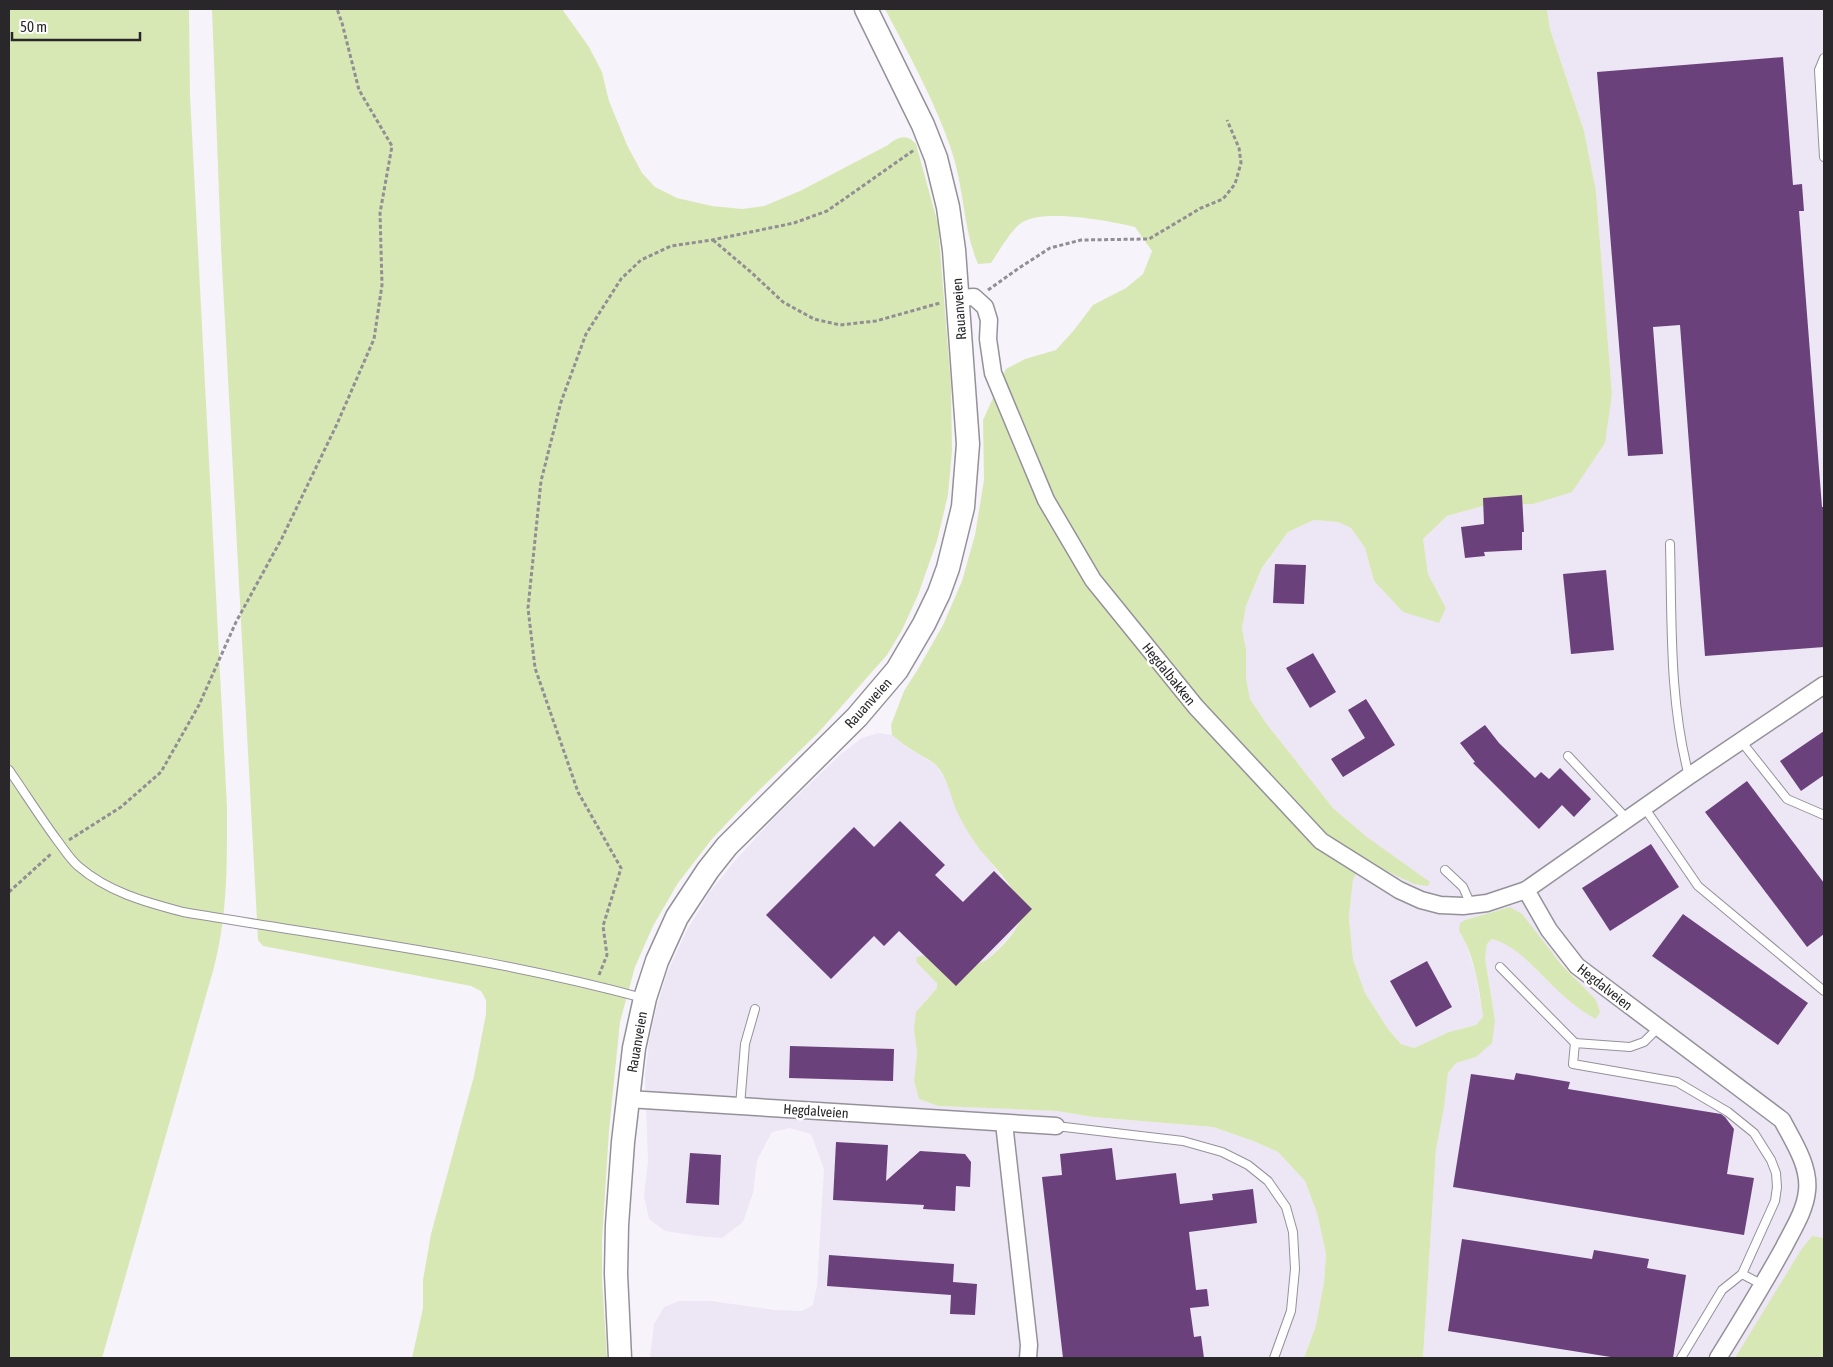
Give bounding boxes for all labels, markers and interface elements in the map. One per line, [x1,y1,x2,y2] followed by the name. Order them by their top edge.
[12,10,140,42] scale bar
[20,18,47,35] text: 50 m
[949,278,969,340] street label: Rauanveien
[1139,640,1199,708] street label: Hegdalbakken
[841,675,895,731] street label: Rauanveien
[1574,961,1636,1013] street label: Hegdalveien
[624,1010,650,1074] street label: Rauanveien
[783,1101,849,1121] street label: Hegdalveien

